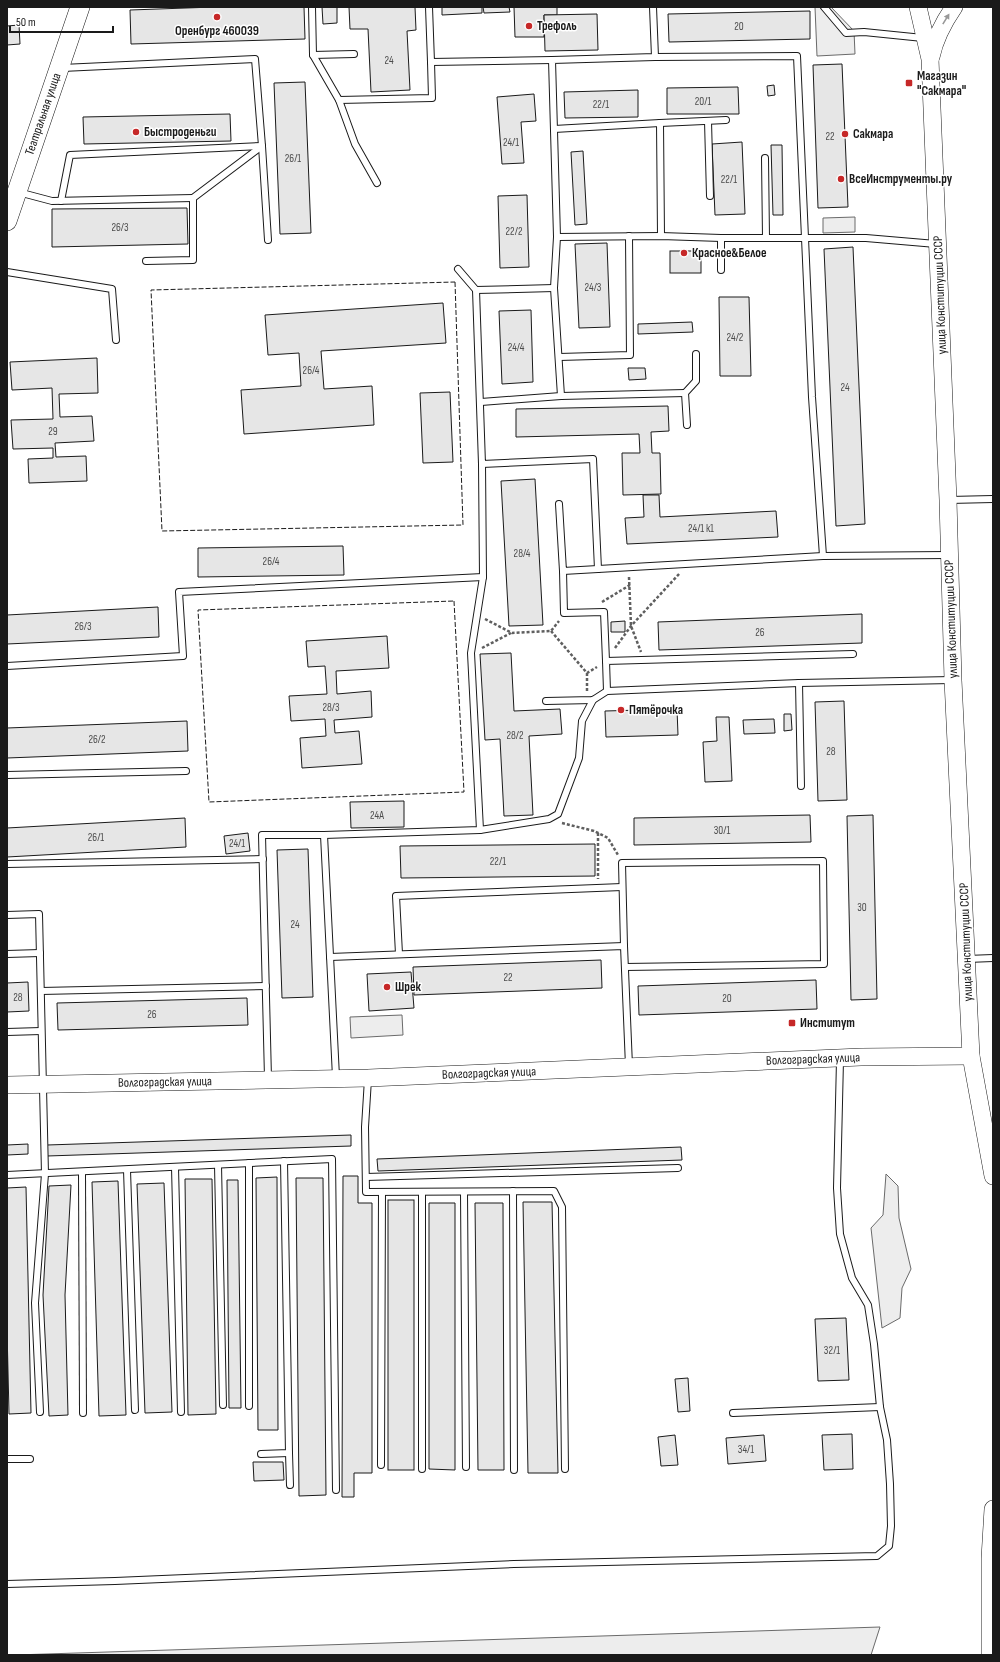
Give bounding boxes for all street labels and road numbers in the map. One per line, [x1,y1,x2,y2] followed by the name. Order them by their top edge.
[21,71,65,157] street label: Театральная улица
[930,235,950,355] street label: улица Конституции СССР
[941,559,961,679] street label: улица Конституции СССР
[956,882,976,1002] street label: улица Конституции СССР
[766,1049,860,1069] street label: Волгоградская улица
[442,1063,536,1083] street label: Волгоградская улица
[118,1073,212,1091] street label: Волгоградская улица

